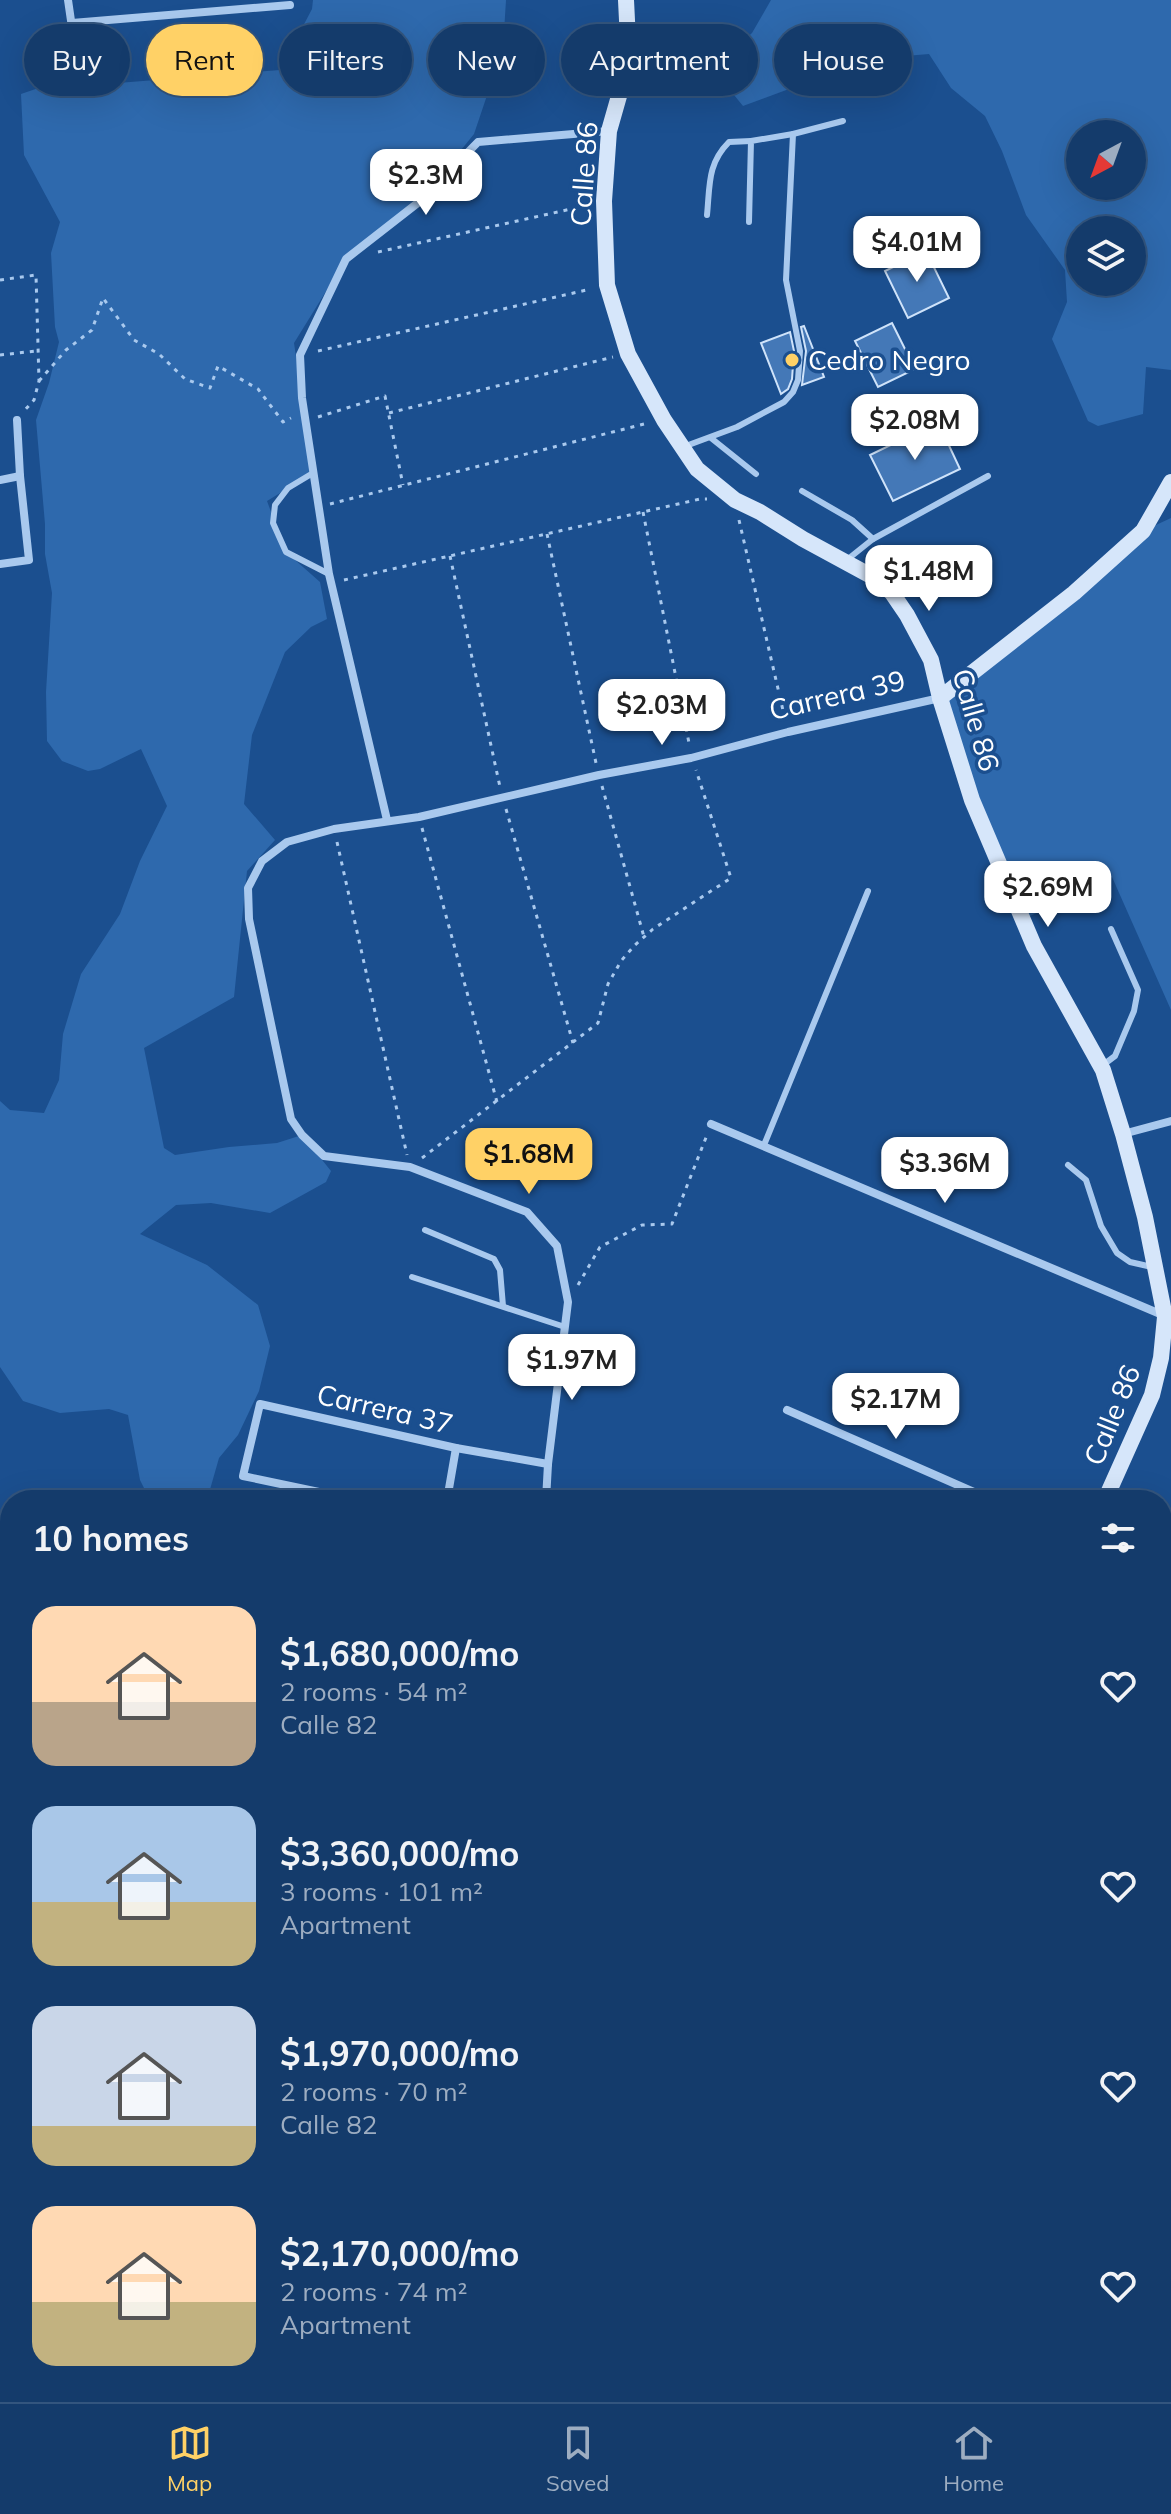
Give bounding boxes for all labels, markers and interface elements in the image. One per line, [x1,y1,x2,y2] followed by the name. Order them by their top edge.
[24,24,130,96] chip: Buy
[146,24,263,96] chip: Rent
[279,24,412,96] chip: Filters
[428,24,545,96] chip: New
[561,24,758,96] chip: Apartment
[774,24,912,96] chip: House
[562,120,605,228] street label: Calle 86
[1066,120,1146,200] north arrow
[1066,120,1146,296] map controls
[370,149,482,217] pin: $2.3M
[388,158,464,191] text: $2.3M
[852,216,982,284] pin: $4.01M
[1066,216,1146,296] button: layers
[871,225,963,258] text: $4.01M
[808,342,971,377] place label: Cedro Negro
[783,351,801,369] marker: Cedro Negro
[850,394,980,462] pin: $2.08M
[869,403,961,436] text: $2.08M
[864,545,994,613] pin: $1.48M
[883,554,975,587] text: $1.48M
[765,662,908,727] street label: Carrera 39
[945,665,1008,775] street label: Calle 86
[597,679,727,747] pin: $2.03M
[616,688,708,721] text: $2.03M
[983,861,1113,929] pin: $2.69M
[1002,870,1094,903] text: $2.69M
[464,1128,594,1196] pin: $1.68M
[483,1137,575,1170] text: $1.68M
[880,1137,1010,1205] pin: $3.36M
[899,1146,991,1179] text: $3.36M
[507,1334,637,1402] pin: $1.97M
[526,1343,618,1376] text: $1.97M
[1076,1360,1147,1470] street label: Calle 86
[831,1373,961,1441] pin: $2.17M
[314,1376,457,1441] street label: Carrera 37
[850,1382,942,1415] text: $2.17M
[1096,1516,1140,1560] icon: filters
[32,1517,189,1560] text: 10 homes
[280,1632,519,1675] text: $1,680,000/mo
[96,1638,192,1734] icon: home
[1096,1664,1140,1708] icon: heart
[280,1675,467,1708] text: 2 rooms · 54 m²
[280,1708,377,1741] text: Calle 82
[280,1832,519,1875] text: $3,360,000/mo
[96,1838,192,1934] icon: home
[1096,1864,1140,1908] icon: heart
[280,1875,483,1908] text: 3 rooms · 101 m²
[280,1908,411,1941] text: Apartment
[280,2032,519,2075] text: $1,970,000/mo
[96,2038,192,2134] icon: home
[1096,2064,1140,2108] icon: heart
[280,2075,467,2108] text: 2 rooms · 70 m²
[280,2108,377,2141] text: Calle 82
[280,2232,519,2275] text: $2,170,000/mo
[96,2238,192,2334] icon: home
[1096,2264,1140,2308] icon: heart
[280,2275,467,2308] text: 2 rooms · 74 m²
[280,2308,411,2341] text: Apartment
[167,2421,212,2497] tab: Map
[546,2421,610,2497] tab: Saved
[943,2421,1004,2497] tab: Home

